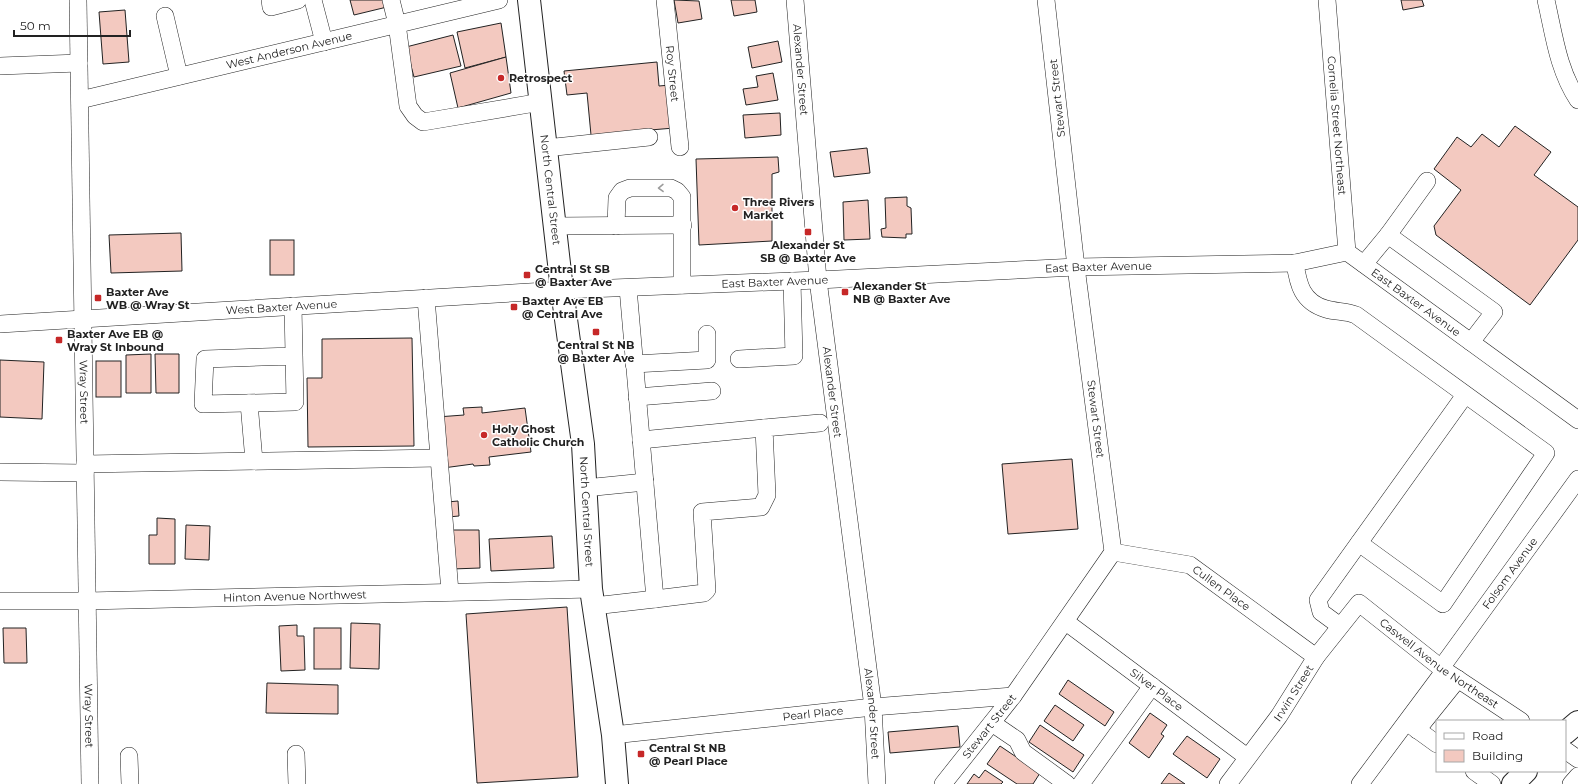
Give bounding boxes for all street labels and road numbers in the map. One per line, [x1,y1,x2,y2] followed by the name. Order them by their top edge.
[790,23,812,117] street label: Alexander Street
[225,28,354,72] street label: West Anderson Avenue
[663,45,682,103] street label: Roy Street
[1324,55,1350,196] street label: Cornelia Street Northeast
[1046,58,1068,138] street label: Stewart Street
[537,134,564,246] street label: North Central Street
[1045,259,1152,276] street label: East Baxter Avenue
[1369,265,1464,339] street label: East Baxter Avenue
[721,272,829,291] street label: East Baxter Avenue
[225,297,338,317] street label: West Baxter Avenue
[820,346,845,439] street label: Alexander Street
[77,360,91,425] street label: Wray Street
[1084,379,1108,459] street label: Stewart Street
[577,456,597,568] street label: North Central Street
[1479,534,1541,612] street label: Folsom Avenue
[1190,562,1253,614] street label: Cullen Place
[223,587,367,605] street label: Hinton Avenue Northwest
[1377,615,1502,712] street label: Caswell Avenue Northeast
[1270,662,1317,724] street label: Irwin Street
[1127,665,1186,714] street label: Silver Place
[861,667,883,760] street label: Alexander Street
[81,684,96,749] street label: Wray Street
[959,690,1019,761] street label: Stewart Street
[782,703,844,724] street label: Pearl Place

